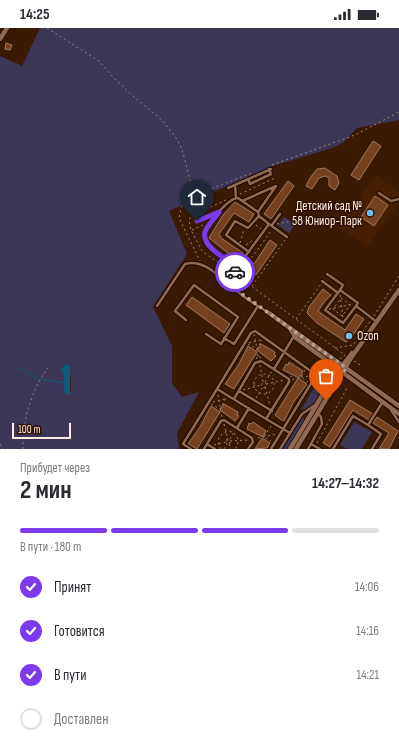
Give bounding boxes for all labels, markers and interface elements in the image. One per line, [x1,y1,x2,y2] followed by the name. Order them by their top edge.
[20,5,49,24] text: 14:25
[180,180,214,221] pin
[186,186,208,208] icon: home
[292,198,362,229] place label: Детский сад № 58 Юниор-Парк
[365,208,375,218] marker: Детский сад № 58 Юниор-Парк
[215,252,255,292] courier
[224,261,246,283] icon: car
[357,328,379,344] place label: Ozon
[344,331,354,341] marker: Ozon
[309,359,343,400] pin
[315,365,337,387] icon: bag
[12,421,71,440] scale bar
[18,423,40,436] text: 100 m
[20,460,90,476] text: Прибудет через
[312,474,379,493] text: 14:27–14:32
[20,475,72,506] text: 2 мин
[20,539,81,555] text: В пути · 180 m
[20,576,42,598] icon: check
[54,578,91,597] text: Принят
[355,579,379,595] text: 14:06
[20,620,42,642] icon: check
[54,622,105,641] text: Готовится
[356,623,379,639] text: 14:16
[20,664,42,686] icon: check
[54,666,86,685] text: В пути
[357,667,379,683] text: 14:21
[54,710,108,729] text: Доставлен

